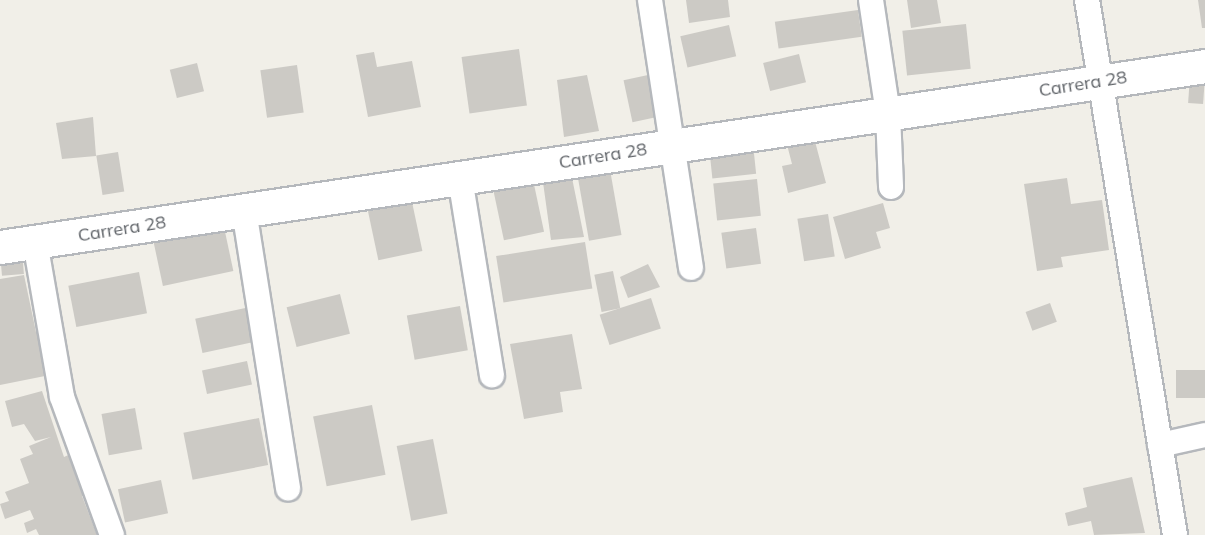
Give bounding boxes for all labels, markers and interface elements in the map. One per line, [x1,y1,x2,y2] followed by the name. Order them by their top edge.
[1037,66,1129,102] street label: Carrera 28
[557,138,649,174] street label: Carrera 28
[76,211,168,247] street label: Carrera 28

